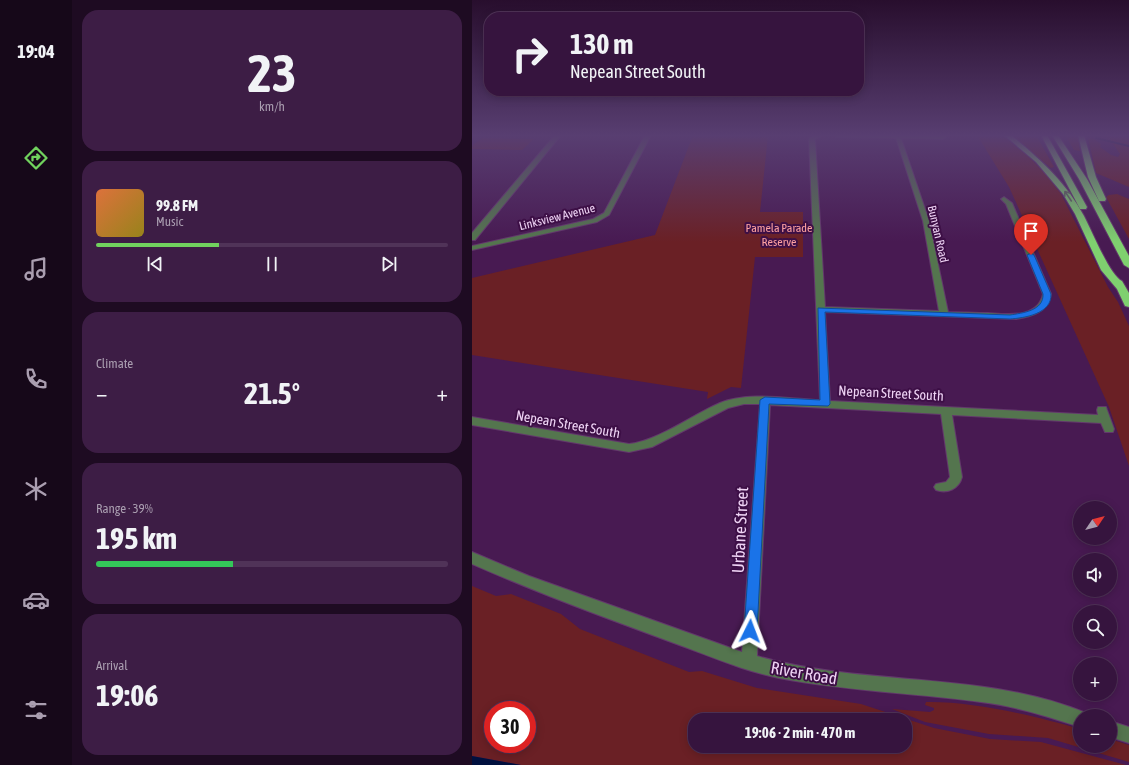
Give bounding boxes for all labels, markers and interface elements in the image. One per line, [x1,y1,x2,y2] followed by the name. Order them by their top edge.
[504,28,556,80] icon: right
[570,28,633,60] text: 130 m
[17,41,55,62] text: 19:04
[248,43,296,103] text: 23
[570,61,706,82] text: Nepean Street South
[259,99,285,114] text: km/h
[22,144,50,172] icon: directions
[1064,191,1072,202] one-way arrow
[156,197,198,214] text: 99.8 FM
[518,201,596,233] street label: Linksview Avenue
[925,204,951,264] street label: Bunyan Road
[156,214,183,229] text: Music
[1014,214,1048,255] pin
[1020,220,1042,242] icon: arrive
[746,221,812,249] park label: Pamela Parade Reserve
[144,253,166,275] icon: previous
[261,253,283,275] icon: pause
[378,253,400,275] icon: next
[22,255,50,283] icon: music
[96,356,133,371] text: Climate
[22,365,50,393] icon: phone
[244,376,300,410] text: 21.5°
[96,380,107,406] text: −
[437,380,448,406] text: +
[838,382,944,404] street label: Nepean Street South
[515,407,621,441] street label: Nepean Street South
[22,475,50,503] icon: climate
[728,486,752,574] street label: Urbane Street
[96,501,153,516] text: Range · 39%
[1073,501,1117,545] north arrow
[1073,501,1117,753] map controls
[96,521,177,555] text: 195 km
[1073,553,1117,597] button: sound
[22,586,50,614] icon: car
[1073,605,1117,649] button: search
[729,610,771,652] position arrow
[769,657,839,689] street label: River Road
[1073,657,1117,701] button: +
[96,658,128,673] text: Arrival
[96,678,158,712] text: 19:06
[22,696,50,724] icon: filters
[484,701,536,753] speed limit sign: 30
[1073,709,1117,753] button: −
[745,724,855,741] text: 19:06 · 2 min · 470 m

